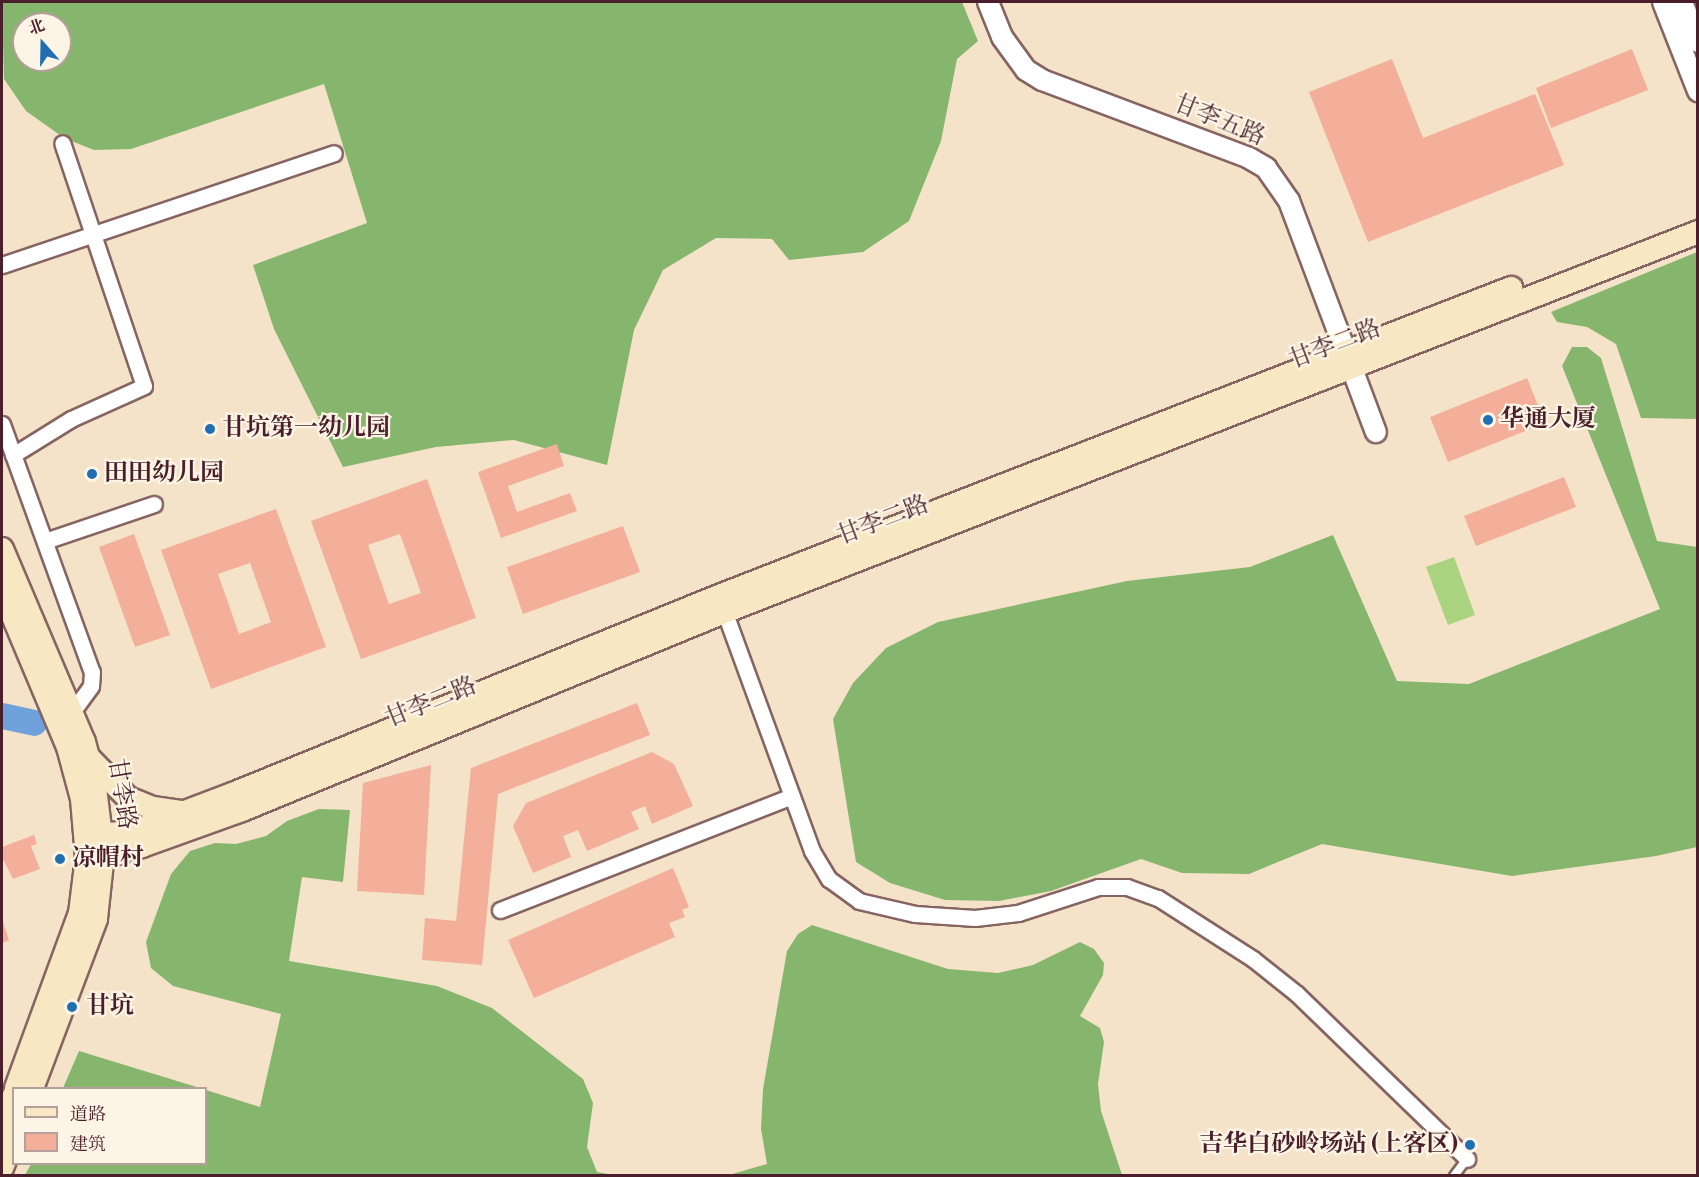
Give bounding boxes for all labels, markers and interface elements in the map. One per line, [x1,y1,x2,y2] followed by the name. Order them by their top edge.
[12,12,72,72] north arrow
[26,15,47,39] text: 北
[1169,90,1269,152] street label: 甘李五路
[1285,314,1385,376] street label: 甘李二路
[1500,406,1596,434] place label: 华通大厦
[1481,413,1495,427] marker: 华通大厦
[222,415,390,443] place label: 甘坑第一幼儿园
[203,422,217,436] marker: 甘坑第一幼儿园
[104,460,224,488] place label: 田田幼儿园
[85,467,99,481] marker: 田田幼儿园
[833,490,933,552] street label: 甘李二路
[381,672,481,734] street label: 甘李二路
[101,756,141,832] street label: 甘李路
[72,845,144,873] place label: 凉帽村
[53,852,67,866] marker: 凉帽村
[86,993,134,1021] place label: 甘坑
[63,998,81,1016] marker: 甘坑
[12,1087,207,1165] legend
[70,1103,106,1126] text: 道路
[1199,1131,1458,1159] place label: 吉华白砂岭场站 (上客区)
[70,1133,106,1156] text: 建筑
[1463,1138,1477,1152] marker: 吉华白砂岭场站 (上客区)

